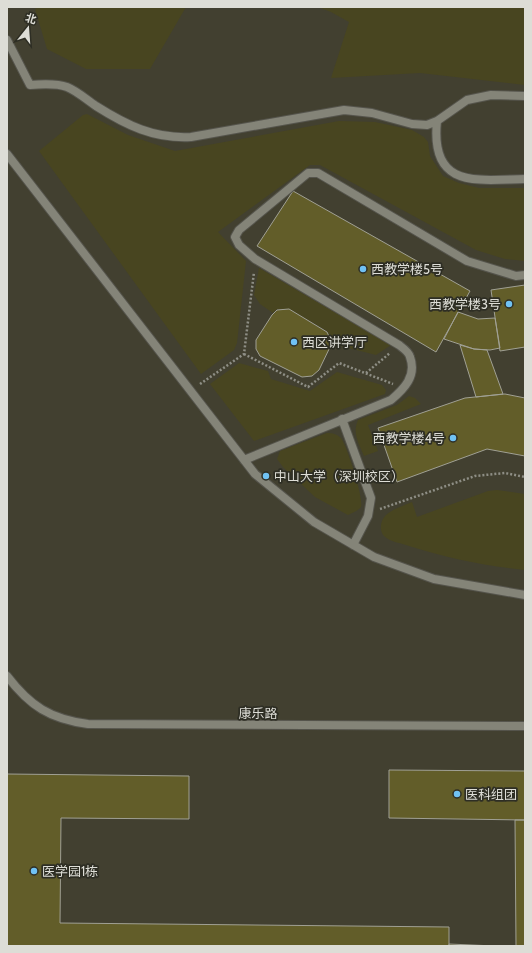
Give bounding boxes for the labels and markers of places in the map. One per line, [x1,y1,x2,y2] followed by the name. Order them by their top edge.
[371,261,443,277] place label: 西教学楼5号
[358,264,368,274] marker: 西教学楼5号
[429,296,501,312] place label: 西教学楼3号
[504,299,514,309] marker: 西教学楼3号
[302,334,367,350] place label: 西区讲学厅
[289,337,299,347] marker: 西区讲学厅
[372,430,445,446] place label: 西教学楼4号
[448,433,458,443] marker: 西教学楼4号
[274,468,404,484] place label: 中山大学（深圳校区）
[261,471,271,481] marker: 中山大学（深圳校区）
[465,786,517,802] place label: 医科组团
[452,789,462,799] marker: 医科组团
[42,863,98,879] place label: 医学园1栋
[29,866,39,876] marker: 医学园1栋

